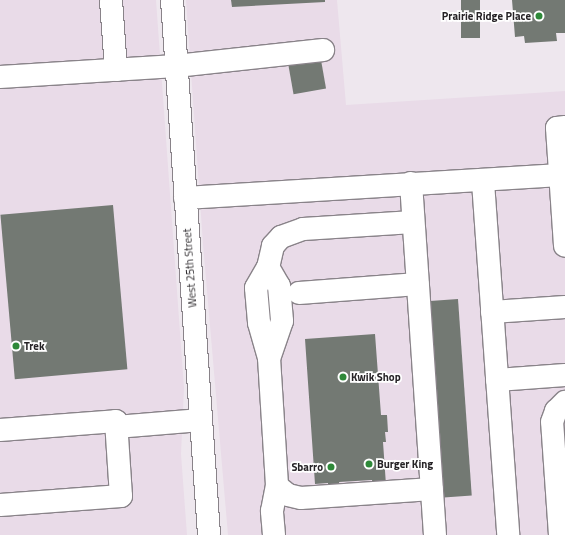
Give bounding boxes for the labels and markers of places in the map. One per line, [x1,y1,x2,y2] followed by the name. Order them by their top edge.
[442,9,531,23] place label: Prairie Ridge Place
[534,11,544,21] marker: Prairie Ridge Place
[24,339,45,353] place label: Trek
[11,341,21,351] marker: Trek
[351,370,401,384] place label: Kwik Shop
[338,372,348,382] marker: Kwik Shop
[377,457,433,471] place label: Burger King
[364,459,374,469] marker: Burger King
[291,460,323,474] place label: Sbarro
[326,462,336,472] marker: Sbarro

